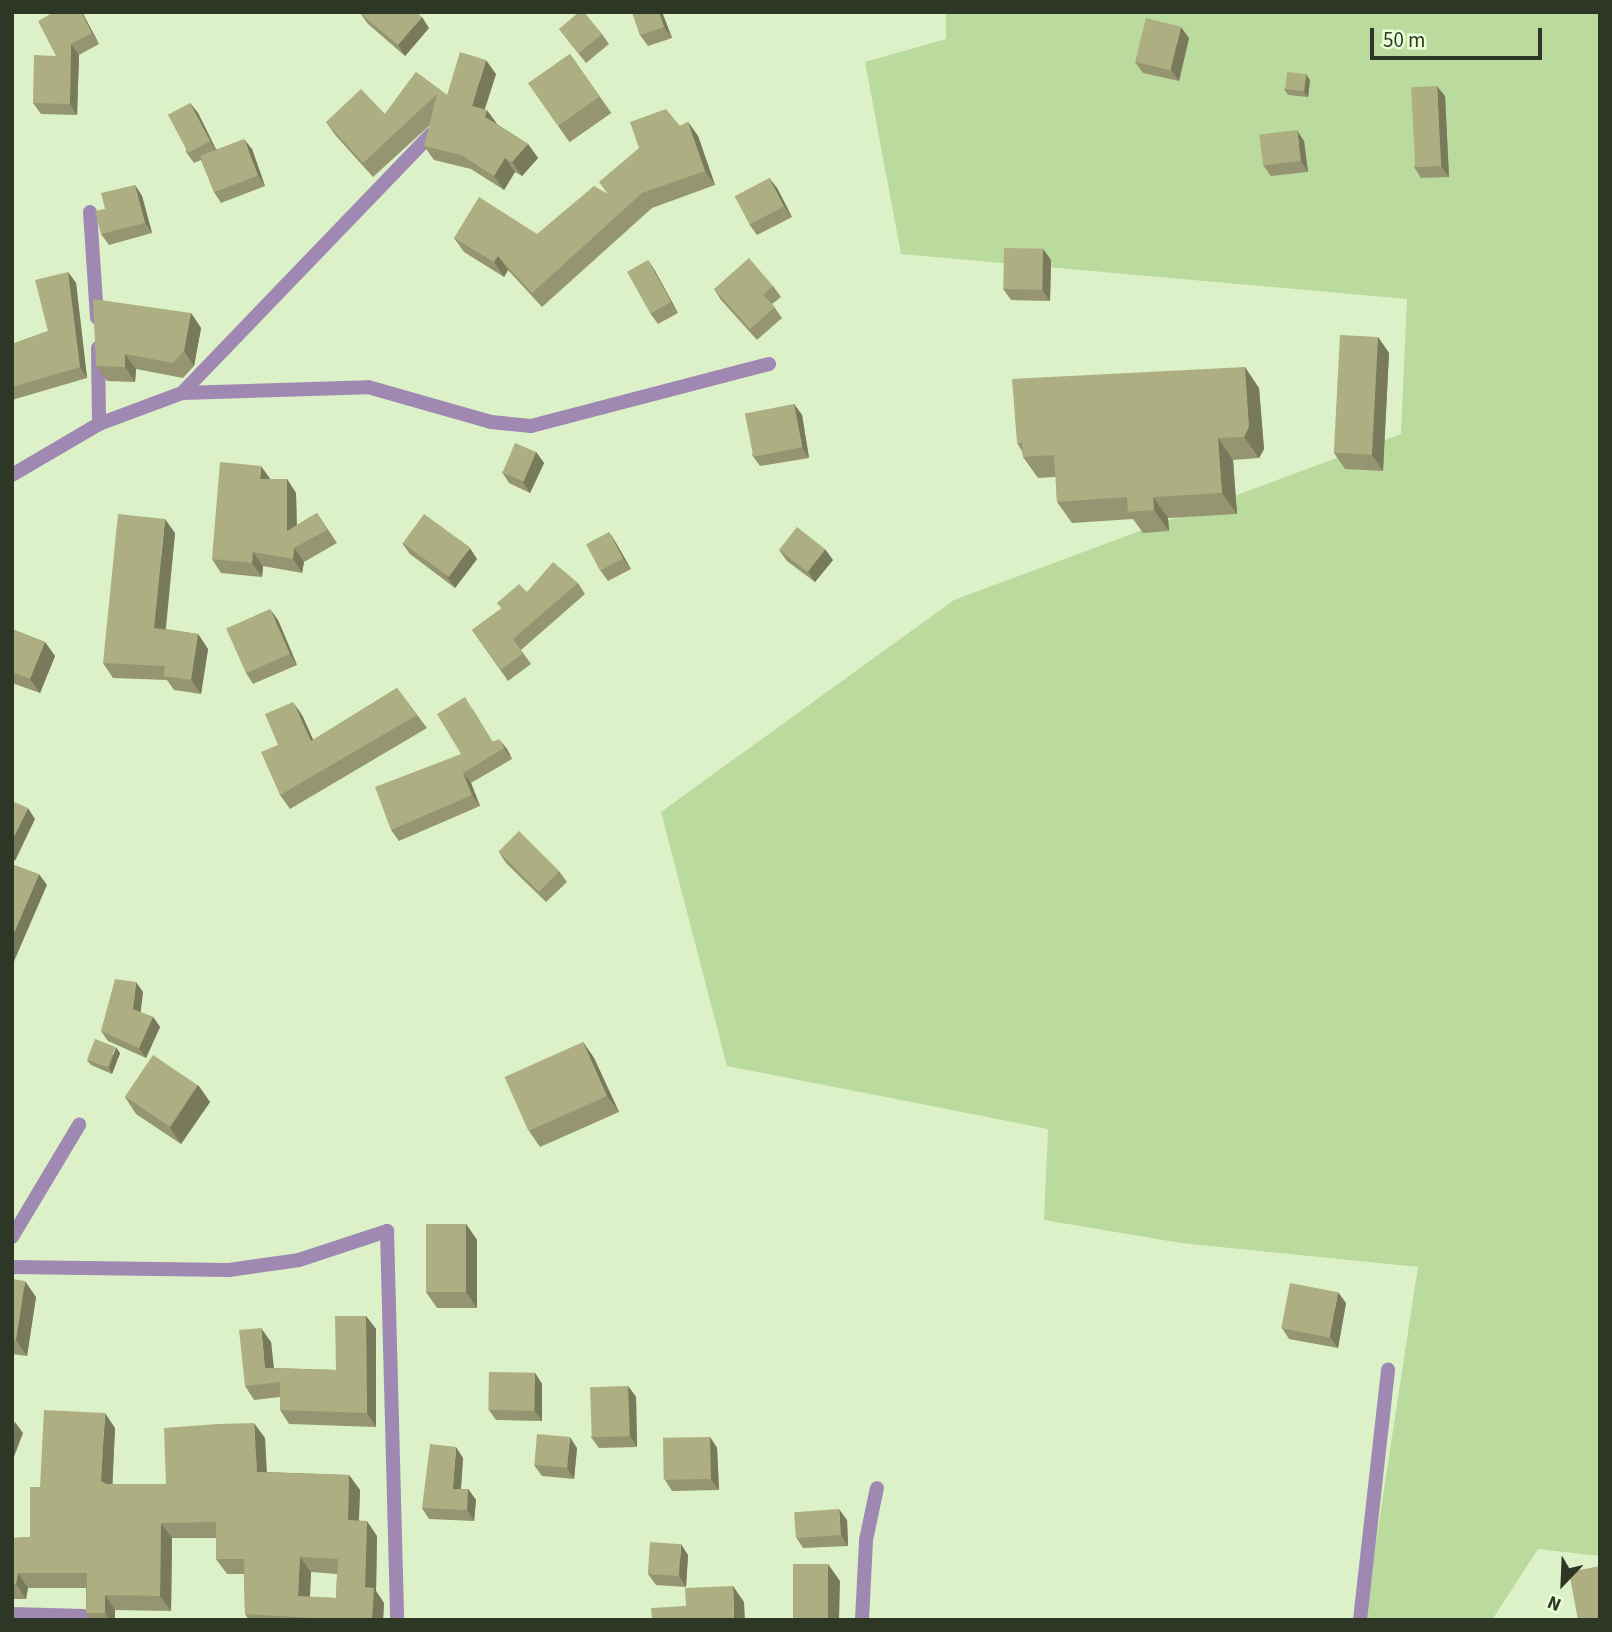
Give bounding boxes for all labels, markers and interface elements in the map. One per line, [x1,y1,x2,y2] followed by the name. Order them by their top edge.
[1374,14,1546,58] scale bar
[1383,25,1425,55] text: 50 m
[1528,1548,1598,1618] north arrow
[1544,1588,1566,1618] text: N

